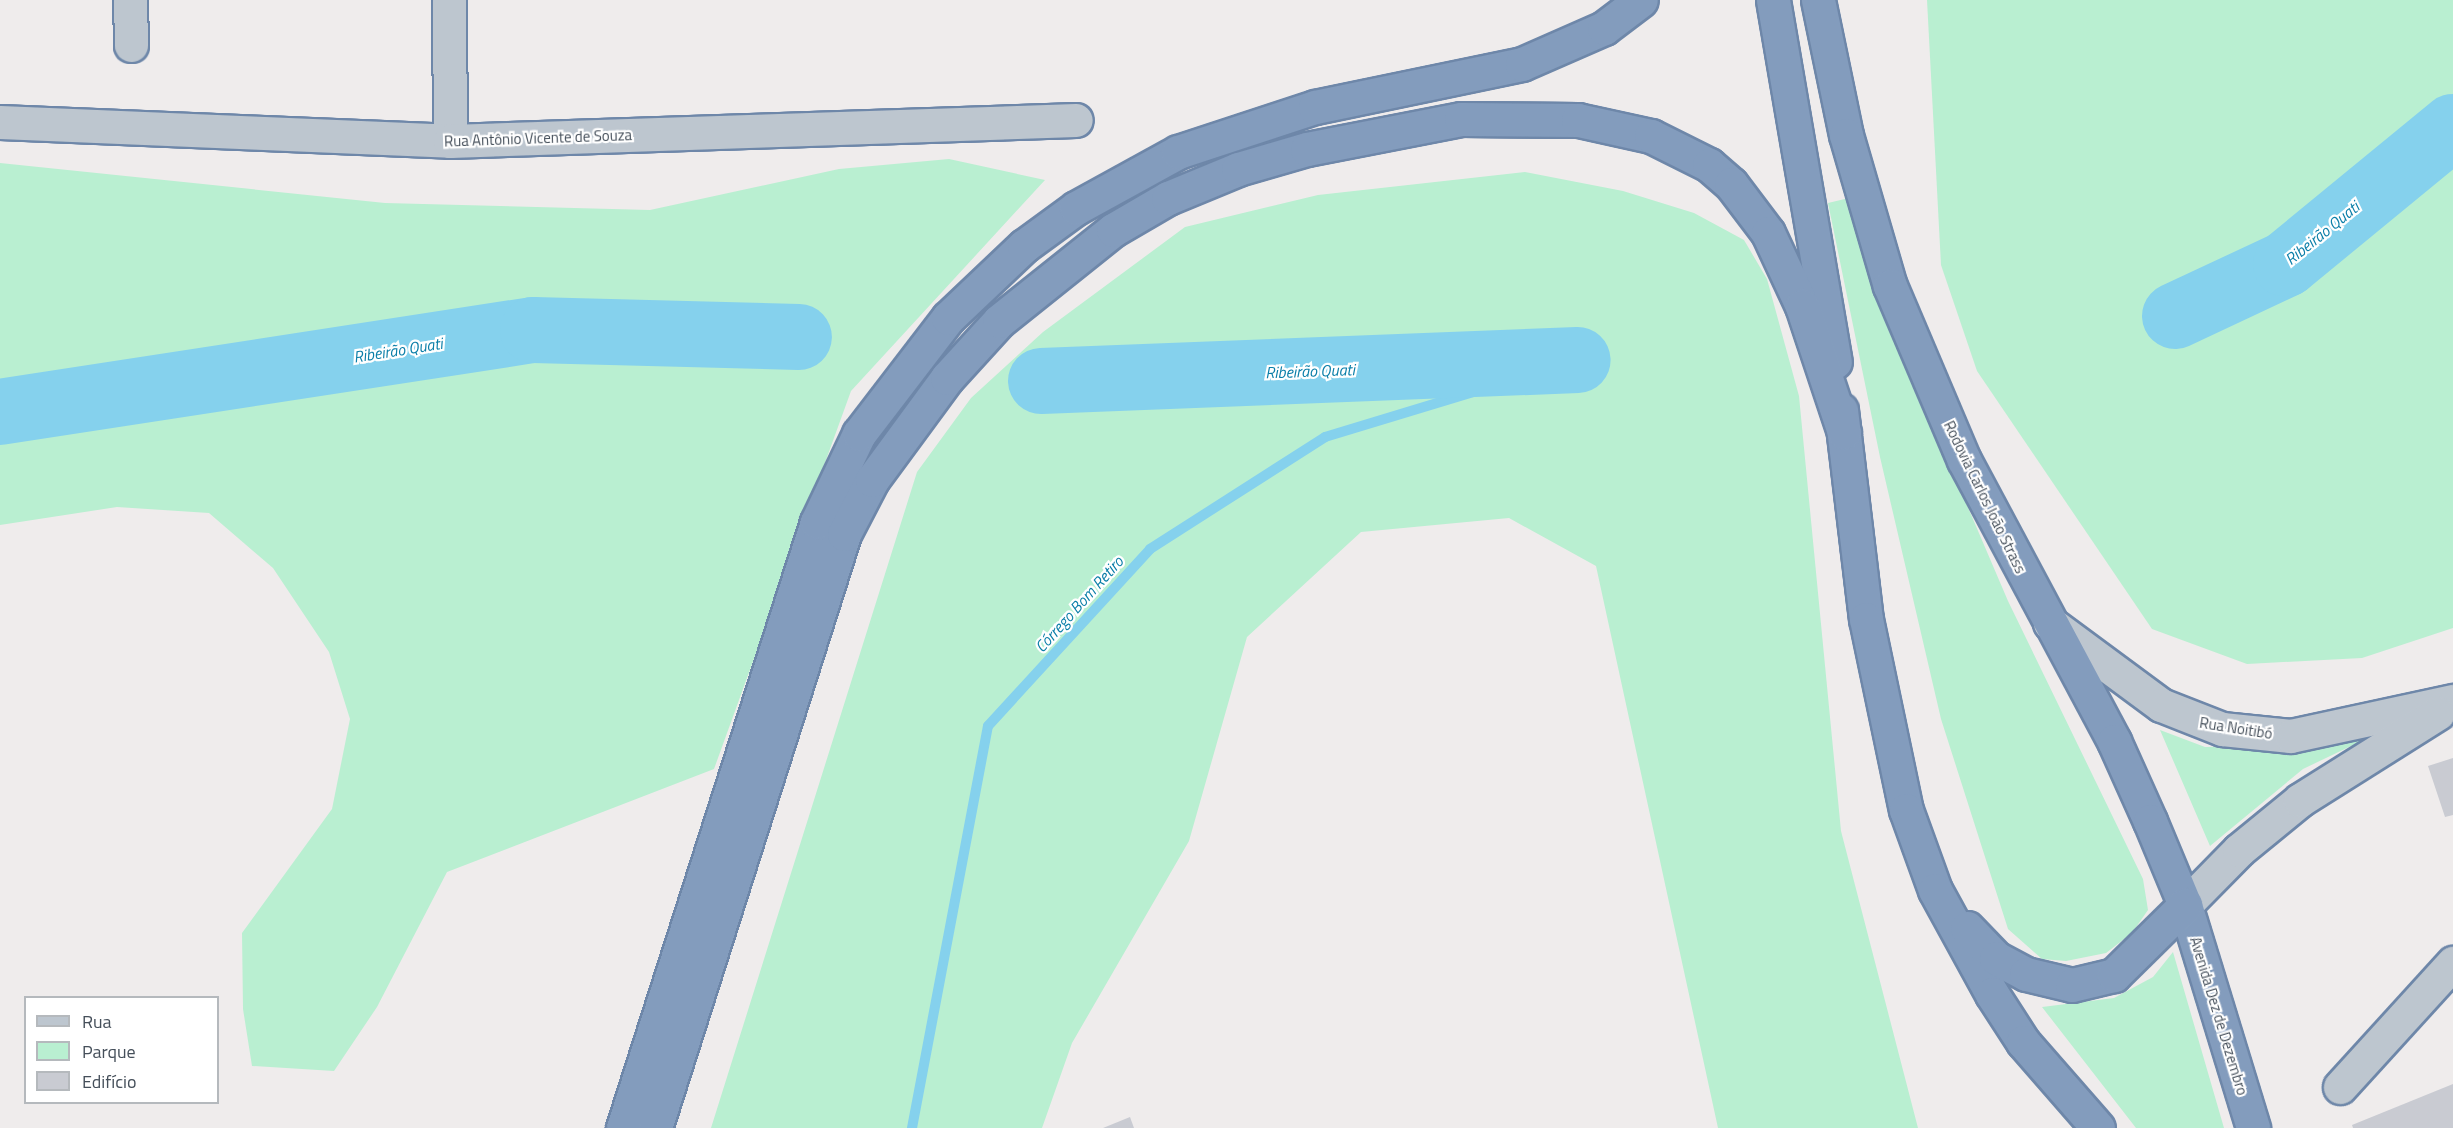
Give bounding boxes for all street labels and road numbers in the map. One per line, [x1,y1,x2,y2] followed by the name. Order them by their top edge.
[444,126,632,150] street label: Rua Antônio Vicente de Souza
[1940,418,2030,576] street label: Rodovia Carlos João Strass
[2198,713,2274,743] street label: Rua Noitibó
[2186,935,2252,1097] street label: Avenida Dez de Dezembro

